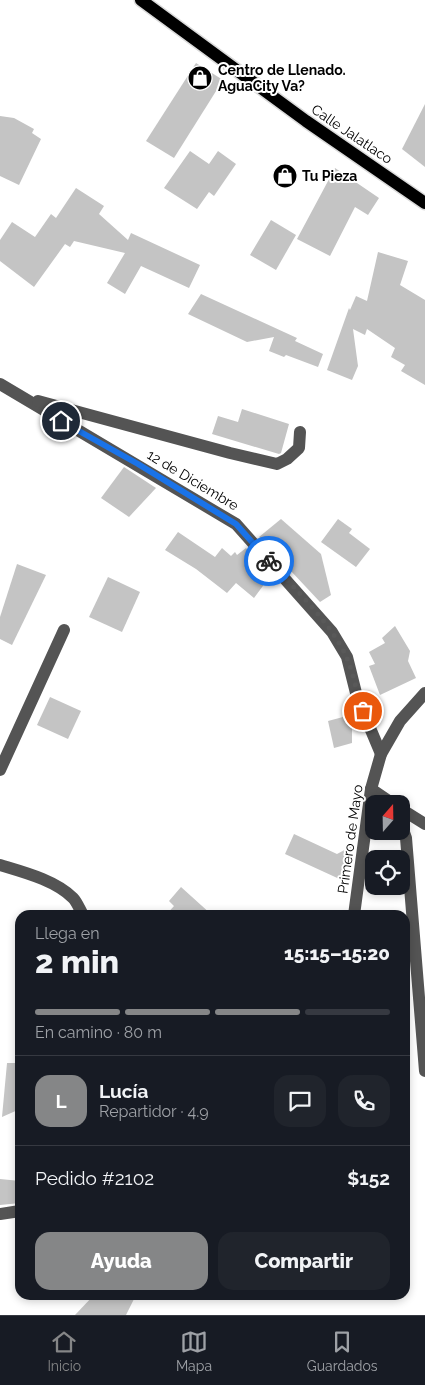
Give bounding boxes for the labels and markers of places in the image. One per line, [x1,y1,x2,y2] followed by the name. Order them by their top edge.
[218,62,346,94] place label: Centro de Llenado. AguaCity Va?
[187,65,213,91] shop icon: Centro de Llenado. AguaCity Va?
[272,163,298,189] shop icon: Tu Pieza
[302,168,357,184] place label: Tu Pieza
[40,400,82,442] pin
[342,690,384,732] pin

